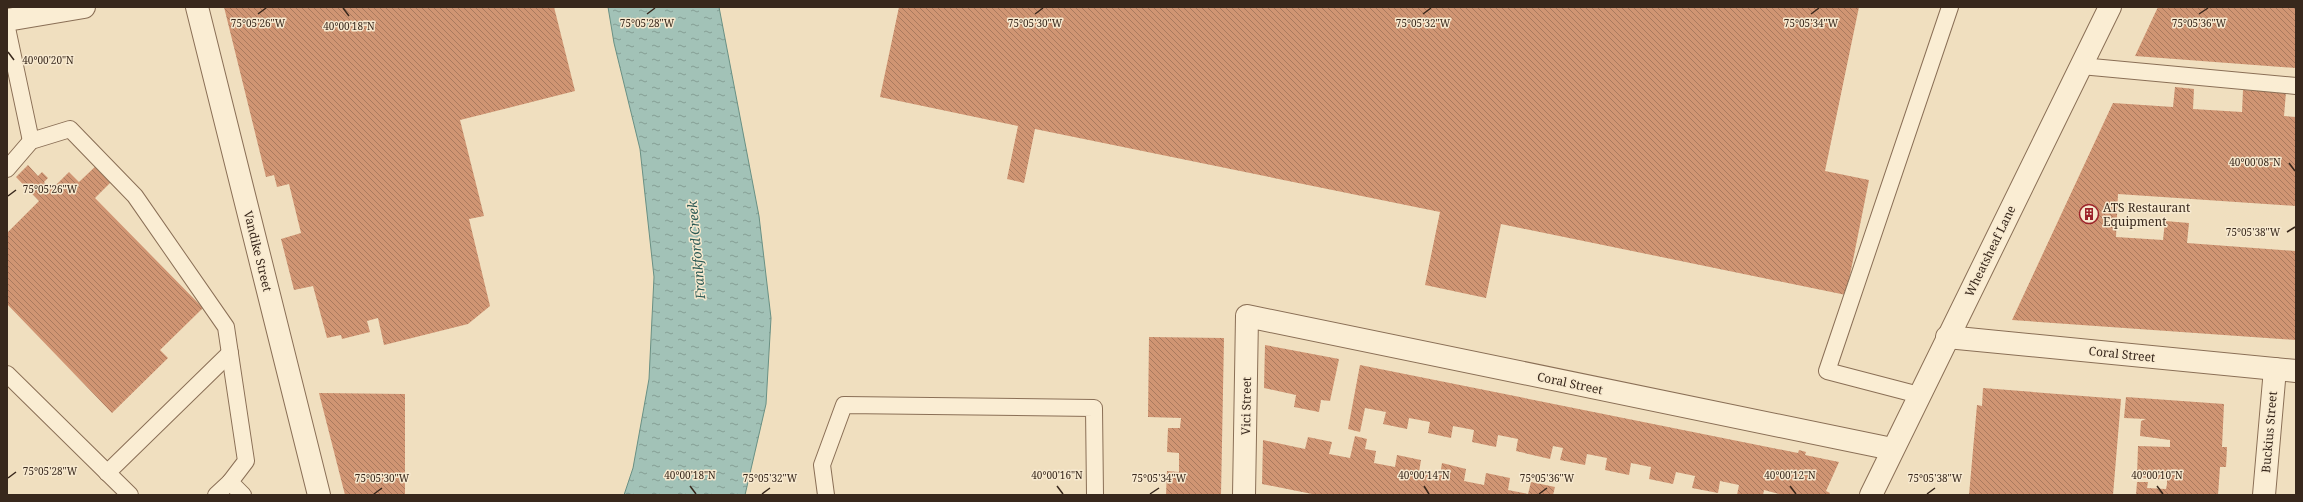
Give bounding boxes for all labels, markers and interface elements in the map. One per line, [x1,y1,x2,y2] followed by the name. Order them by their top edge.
[231,16,286,30] text: 75°05'26"W
[620,16,675,30] text: 75°05'28"W
[1008,16,1063,30] text: 75°05'30"W
[1396,16,1451,30] text: 75°05'32"W
[1784,16,1839,30] text: 75°05'34"W
[2172,16,2227,30] text: 75°05'36"W
[323,19,375,33] text: 40°00'18"N
[22,53,74,67] text: 40°00'20"N
[2229,155,2281,169] text: 40°00'08"N
[23,182,78,196] text: 75°05'26"W
[683,199,709,301] water label: Frankford Creek
[2103,199,2190,230] place label: ATS Restaurant Equipment
[1960,202,2020,300] street label: Wheatsheaf Lane
[2078,203,2100,225] building icon: ATS Restaurant Equipment
[240,209,276,293] street label: Vandike Street
[2226,225,2281,239] text: 75°05'38"W
[2088,342,2156,366] street label: Coral Street
[1536,368,1604,398] street label: Coral Street
[1237,377,1255,435] street label: Vici Street
[2257,390,2281,474] street label: Buckius Street
[23,464,78,478] text: 75°05'28"W
[664,468,716,482] text: 40°00'18"N
[1031,468,1083,482] text: 40°00'16"N
[1398,468,1450,482] text: 40°00'14"N
[1764,468,1816,482] text: 40°00'12"N
[2131,468,2183,482] text: 40°00'10"N
[355,471,410,485] text: 75°05'30"W
[743,471,798,485] text: 75°05'32"W
[1132,471,1187,485] text: 75°05'34"W
[1520,471,1575,485] text: 75°05'36"W
[1908,471,1963,485] text: 75°05'38"W

